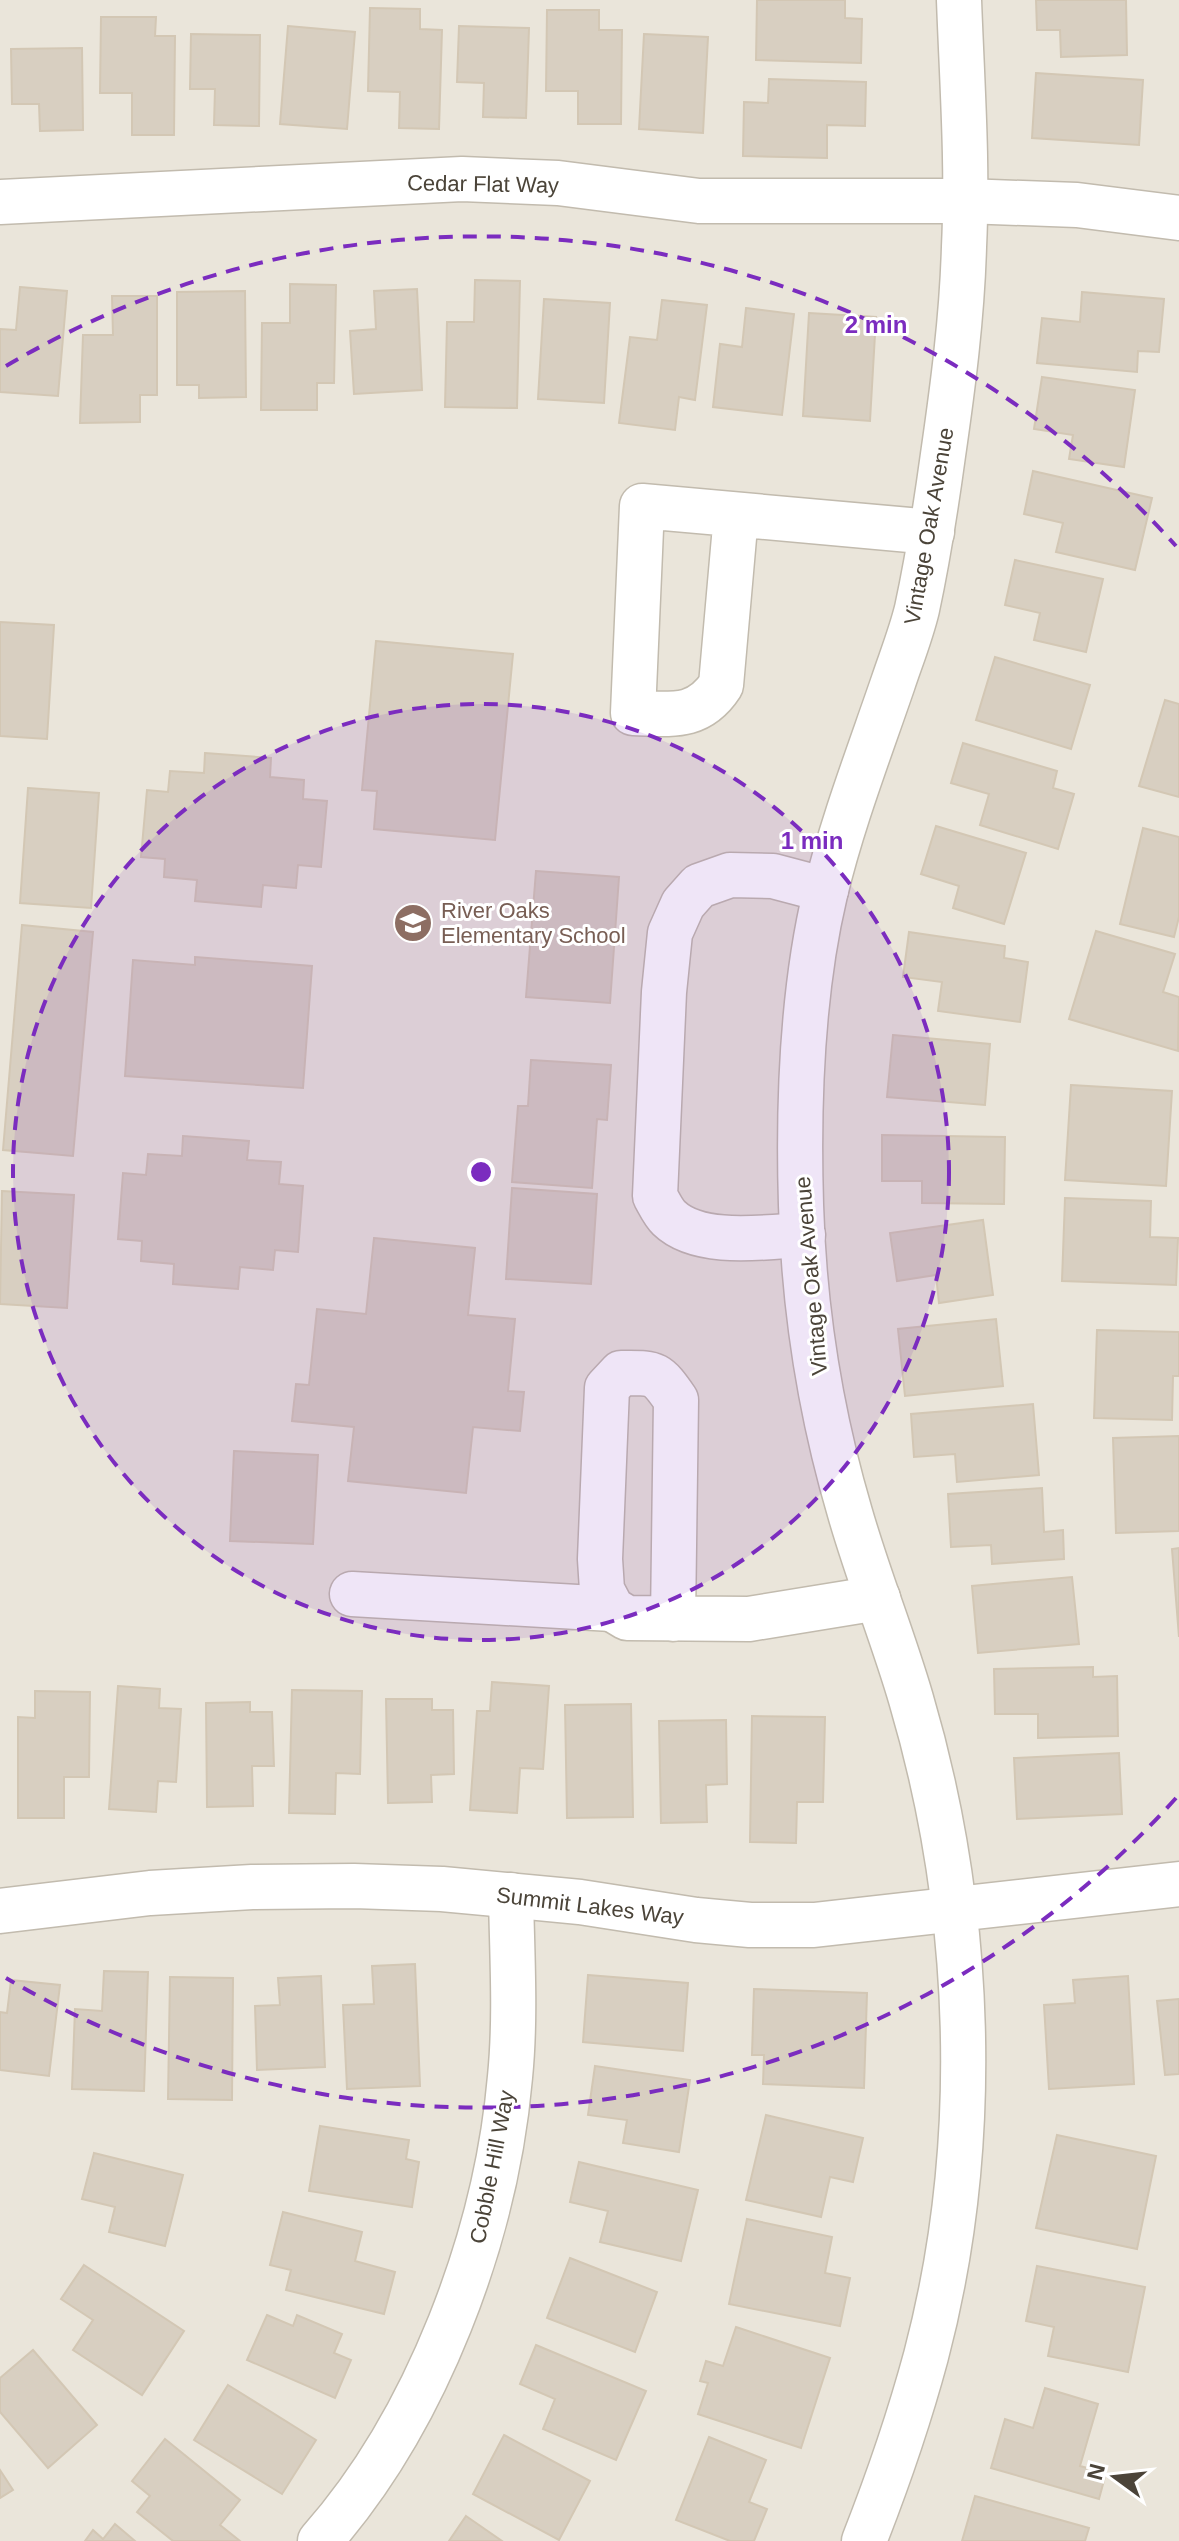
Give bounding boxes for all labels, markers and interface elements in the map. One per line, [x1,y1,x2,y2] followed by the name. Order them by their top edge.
[407,170,559,198] street label: Cedar Flat Way
[845,311,907,338] text: 2 min
[899,425,959,627] street label: Vintage Oak Avenue
[781,827,843,854] text: 1 min
[441,898,626,948] place label: River Oaks Elementary School
[392,902,434,944] school or university icon: River Oaks Elementary School
[467,1158,495,1186] centre of rings
[790,1175,832,1377] street label: Vintage Oak Avenue
[495,1882,685,1930] street label: Summit Lakes Way
[465,2088,519,2246] street label: Cobble Hill Way
[1075,2437,1155,2517] north arrow
[1082,2461,1110,2483] text: N

